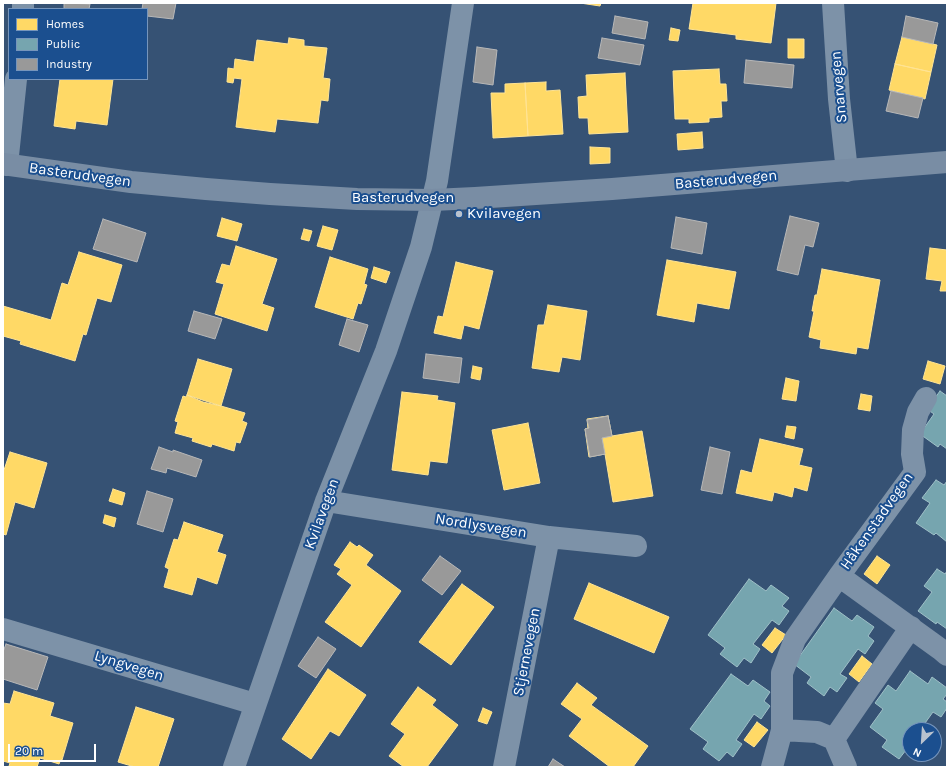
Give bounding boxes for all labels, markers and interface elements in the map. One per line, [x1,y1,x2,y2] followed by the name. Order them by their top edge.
[8,8,148,80] legend
[46,17,84,31] text: Homes
[46,37,80,51] text: Public
[827,50,851,124] street label: Snarvegen
[46,57,92,71] text: Industry
[28,159,132,191] street label: Basterudvegen
[674,167,778,193] street label: Basterudvegen
[352,189,454,207] street label: Basterudvegen
[467,205,541,223] place label: Kvilavegen
[454,209,464,219] marker: Kvilavegen
[837,469,917,573] street label: Håkenstadvegen
[301,476,343,552] street label: Kvilavegen
[434,510,528,542] street label: Nordlysvegen
[510,606,544,698] street label: Stjernevegen
[92,647,166,685] street label: Lyngvegen
[902,722,942,762] north arrow
[10,736,98,762] scale bar
[15,744,43,758] text: 20 m
[911,745,923,760] text: N

